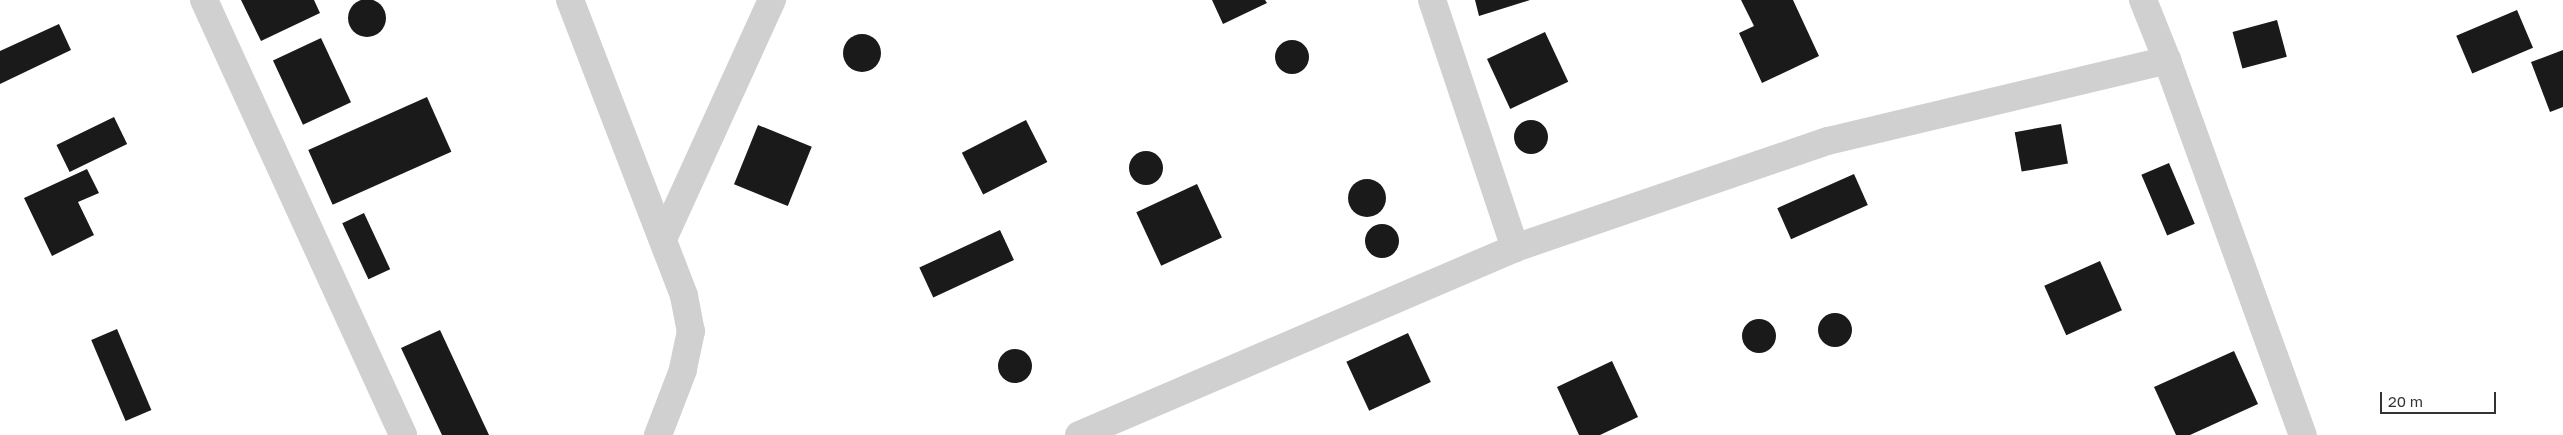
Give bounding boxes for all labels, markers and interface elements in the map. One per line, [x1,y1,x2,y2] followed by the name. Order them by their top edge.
[2383,382,2499,414] scale bar
[2388,392,2423,410] text: 20 m

